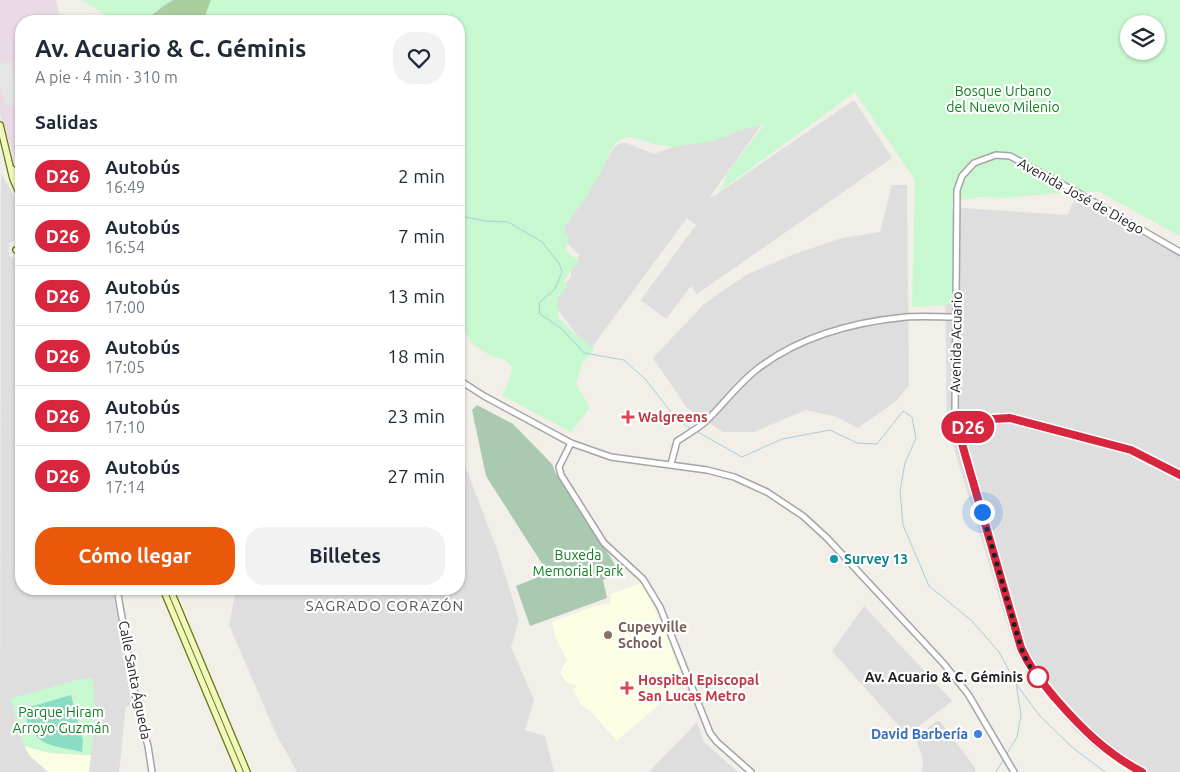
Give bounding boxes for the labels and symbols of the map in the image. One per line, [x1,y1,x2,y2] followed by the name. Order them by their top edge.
[946,83,1060,115] park label: Bosque Urbano del Nuevo Milenio
[1015,155,1147,237] street label: Avenida José de Diego
[947,291,965,393] street label: Avenida Acuario
[638,409,708,425] place label: Walgreens
[622,411,634,423] marker: Walgreens
[939,411,997,443] line badge: D26
[970,500,995,525] your location
[533,547,623,579] park label: Buxeda Memorial Park
[844,551,908,567] place label: Survey 13
[828,553,840,565] marker: Survey 13
[306,597,464,614] district label: SAGRADO CORAZÓN
[116,619,155,741] street label: Calle Santa Águeda
[618,619,687,651] place label: Cupeyville School
[602,629,614,641] marker: Cupeyville School
[1027,666,1049,688] marker: Av. Acuario & C. Géminis
[865,669,1023,685] place label: Av. Acuario & C. Géminis
[638,672,759,704] place label: Hospital Episcopal San Lucas Metro
[620,681,634,695] marker: Hospital Episcopal San Lucas Metro
[13,704,109,736] park label: Parque Hiram Arroyo Guzmán
[871,726,968,742] place label: David Barbería
[972,728,984,740] marker: David Barbería

